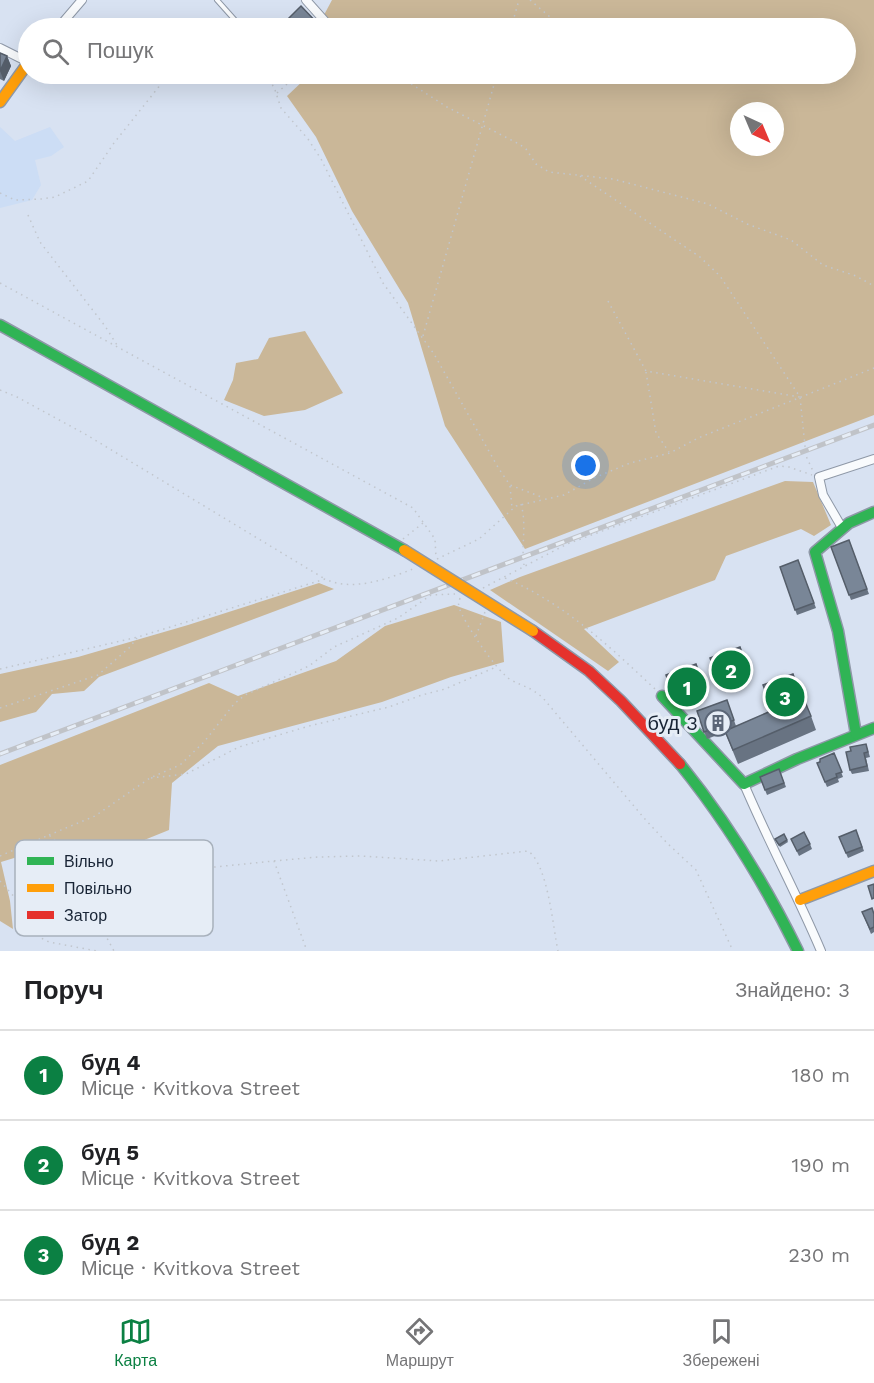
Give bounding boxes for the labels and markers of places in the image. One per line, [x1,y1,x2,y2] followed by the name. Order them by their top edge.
[712,648,750,692] pin: 2
[668,664,706,710] pin: 1
[766,674,804,720] pin: 3
[703,708,733,738] building icon: буд 3
[647,711,698,735] place label: буд 3

